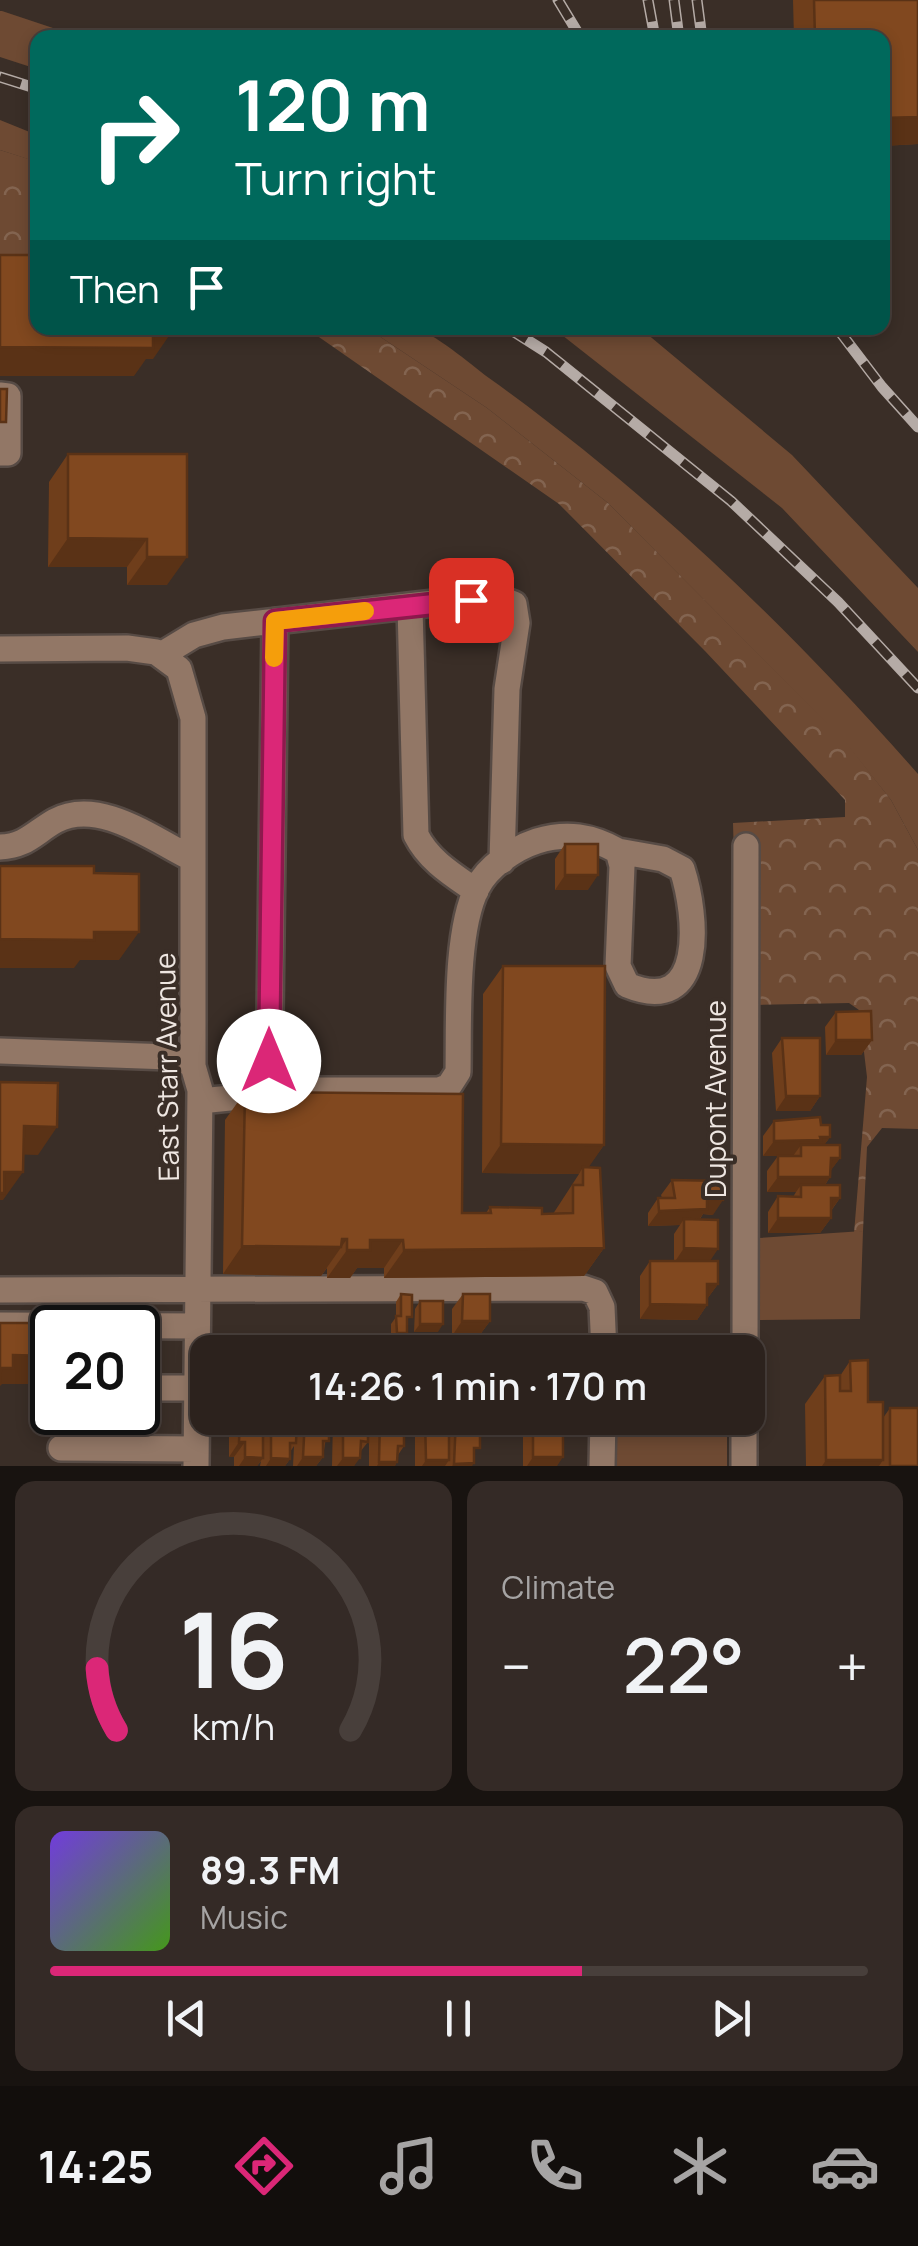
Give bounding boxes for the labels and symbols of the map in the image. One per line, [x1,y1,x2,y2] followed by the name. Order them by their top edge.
[429,558,514,643] pin
[145,952,187,1182] street label: East Starr Avenue
[696,1000,734,1198] street label: Dupont Avenue
[217,1009,321,1113] position arrow
[30,1305,160,1435] speed limit sign: 20

